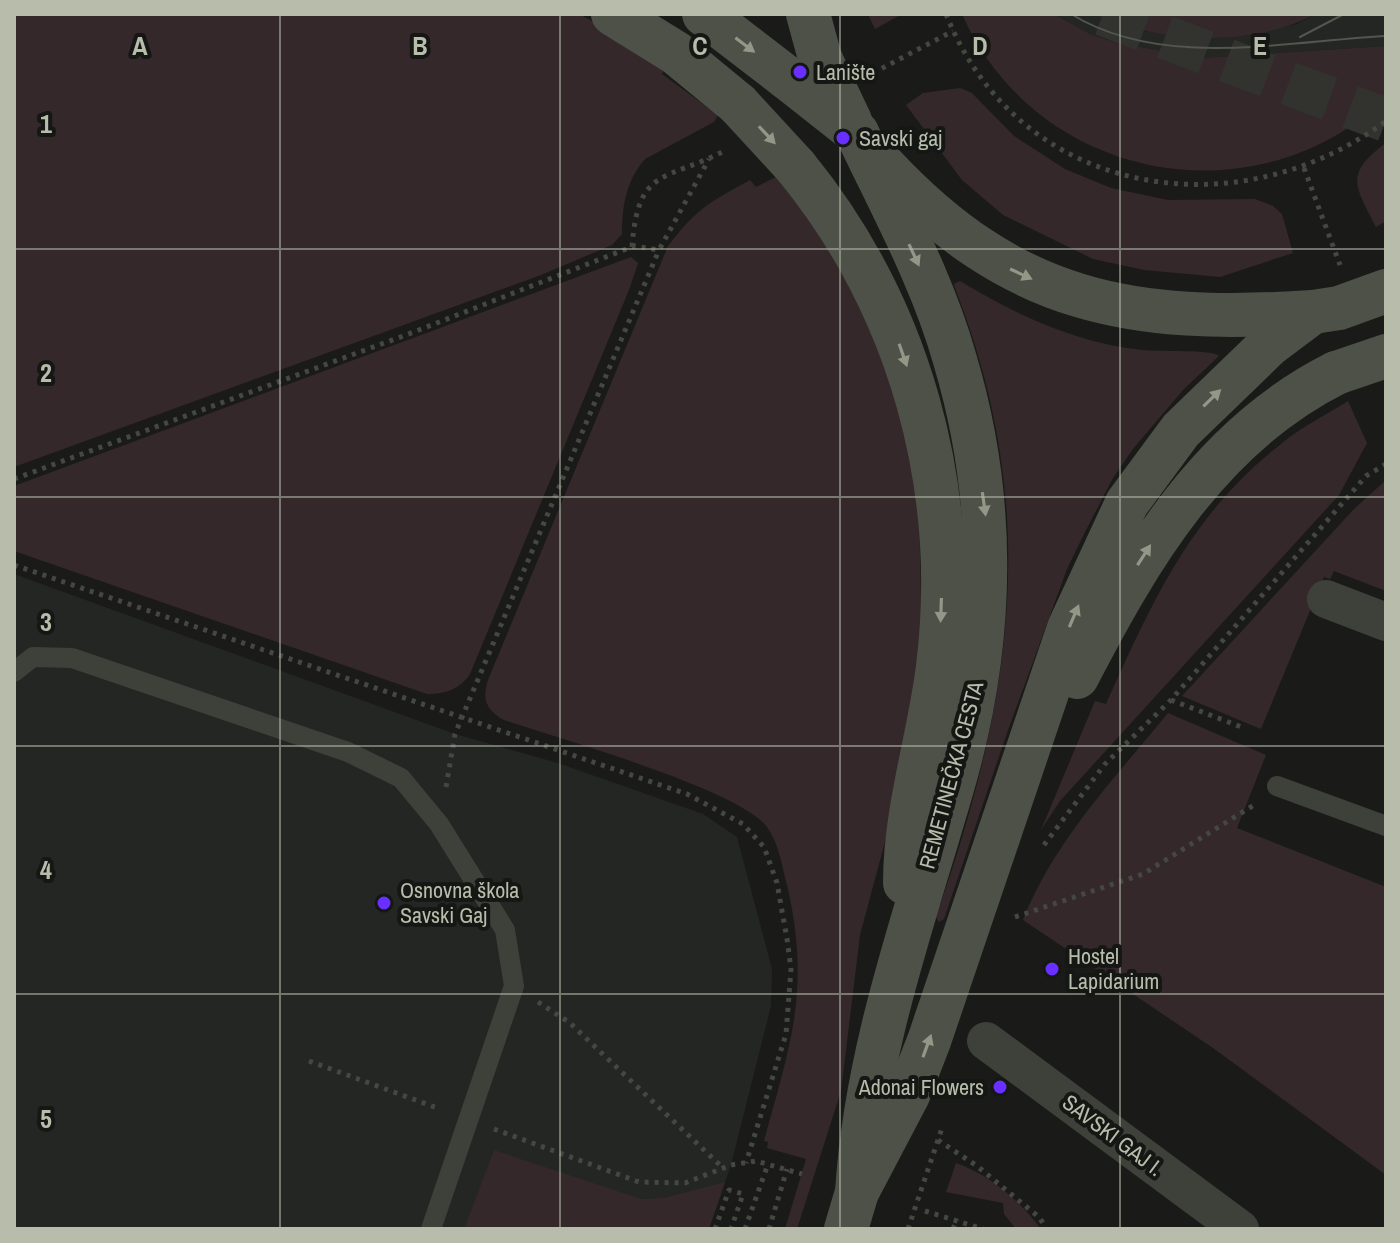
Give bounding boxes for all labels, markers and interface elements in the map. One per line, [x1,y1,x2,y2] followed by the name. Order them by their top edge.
[132,28,148,63] text: A
[412,28,428,63] text: B
[692,28,708,63] text: C
[972,28,988,63] text: D
[1253,28,1267,63] text: E
[735,37,755,53] one-way arrow
[816,57,875,87] place label: Lanište
[791,63,809,81] marker: Lanište
[40,106,52,141] text: 1
[859,123,942,153] place label: Savski gaj
[758,125,776,144] one-way arrow
[834,129,852,147] marker: Savski gaj
[907,243,921,266] one-way arrow
[1009,267,1033,280] one-way arrow
[898,343,910,367] one-way arrow
[40,355,52,390] text: 2
[1202,389,1221,408] one-way arrow
[978,491,991,516] one-way arrow
[1136,544,1151,565] one-way arrow
[935,598,948,623] one-way arrow
[40,604,52,639] text: 3
[1068,604,1081,627] one-way arrow
[912,677,991,872] street label: REMETINEČKA CESTA
[40,852,52,887] text: 4
[400,875,519,930] place label: Osnovna škola Savski Gaj
[375,894,393,912] marker: Osnovna škola Savski Gaj
[1068,941,1159,996] place label: Hostel Lapidarium
[1043,960,1061,978] marker: Hostel Lapidarium
[921,1034,934,1058] one-way arrow
[858,1072,984,1102] place label: Adonai Flowers
[991,1078,1009,1096] marker: Adonai Flowers
[1056,1087,1170,1183] street label: SAVSKI GAJ I.
[40,1101,52,1136] text: 5

